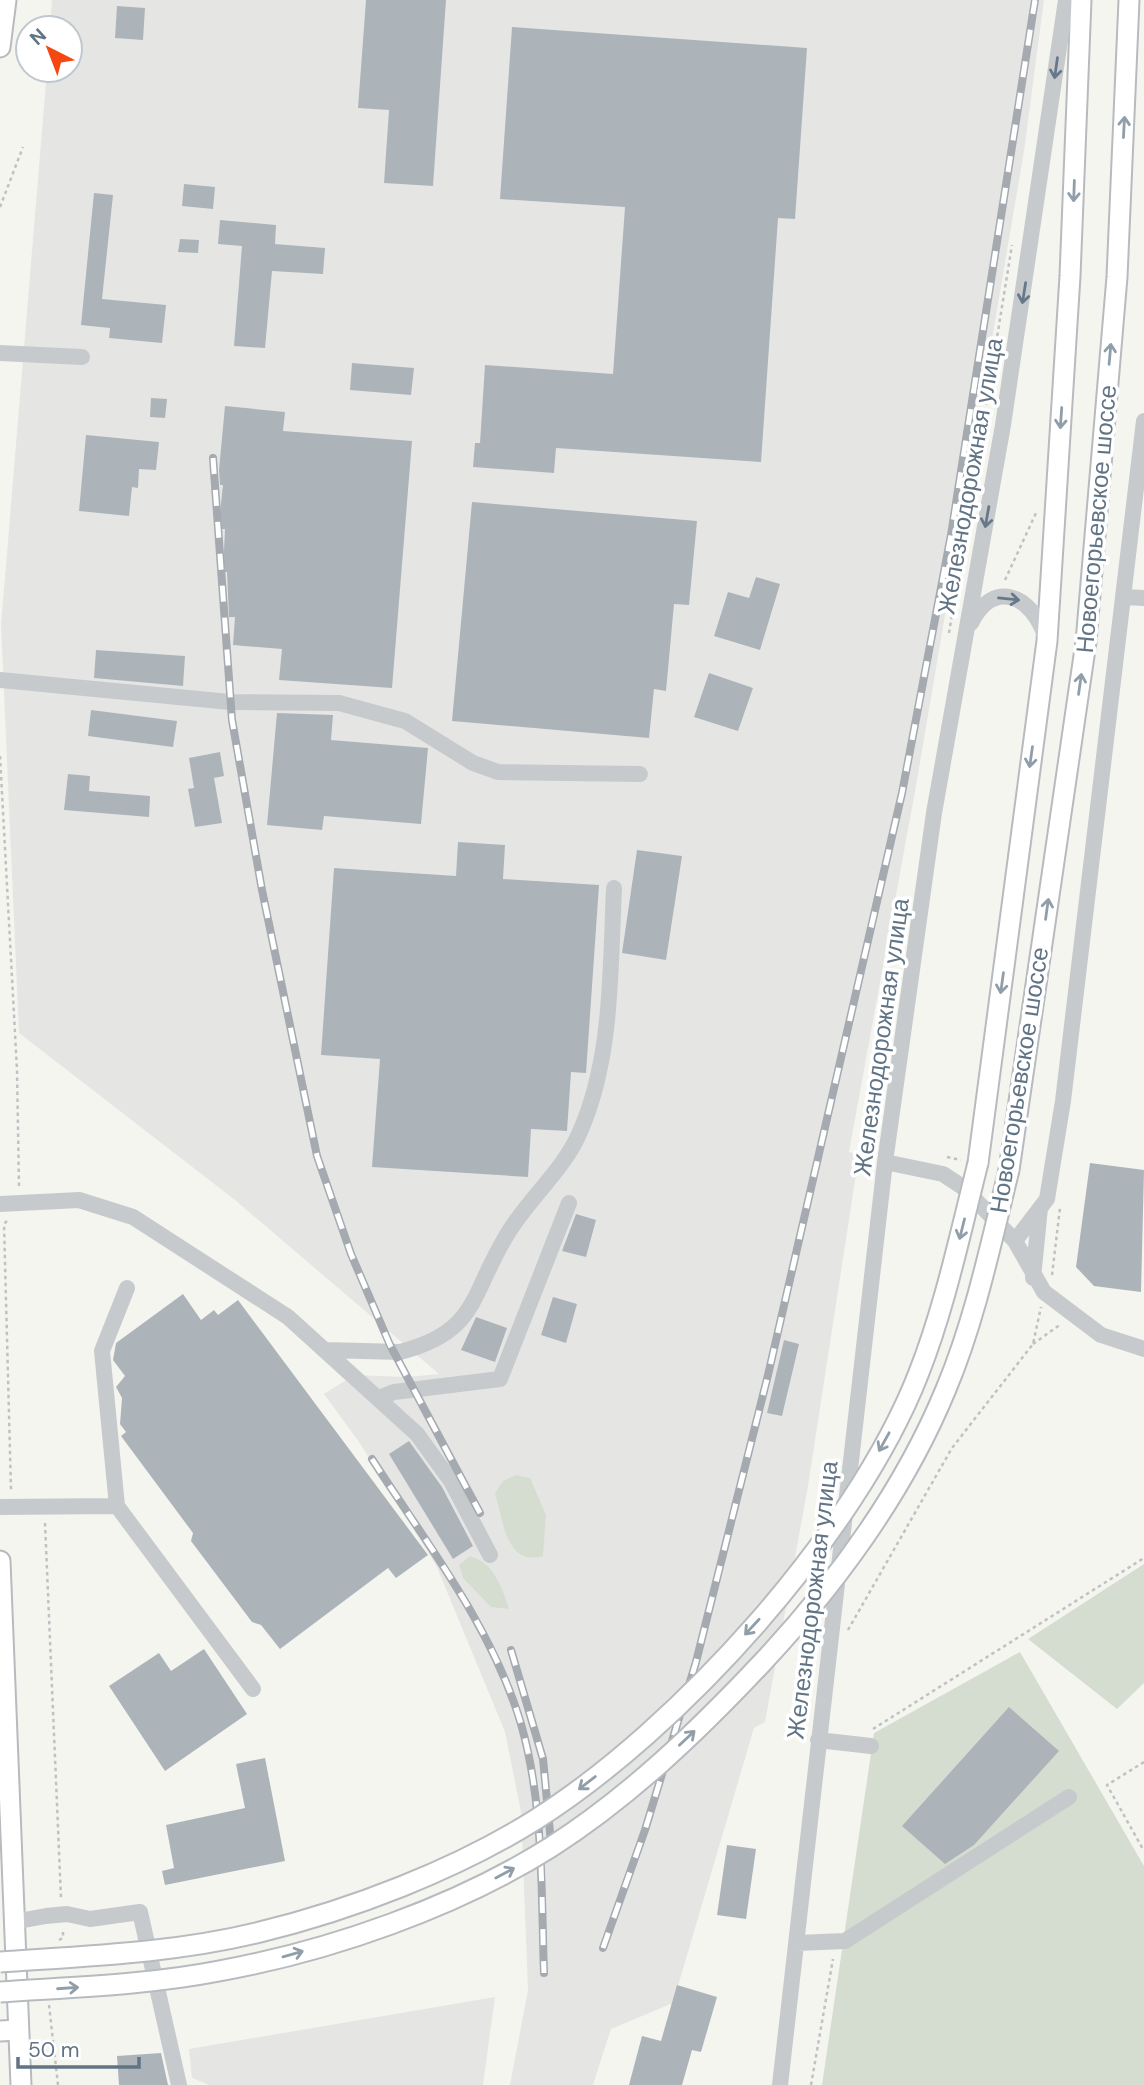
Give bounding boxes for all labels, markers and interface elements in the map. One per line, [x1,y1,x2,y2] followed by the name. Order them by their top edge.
[14,14,84,84] north arrow
[24,23,51,51] text: N
[1050,56,1063,78] one-way arrow
[1117,116,1130,139] one-way arrow
[1067,179,1080,202] one-way arrow
[1017,281,1030,304] one-way arrow
[930,335,1010,617] street label: Железнодорожная улица
[1104,343,1117,366] one-way arrow
[1069,384,1123,654] street label: Новоегорьевское шоссе
[1054,406,1067,429] one-way arrow
[979,505,993,528] one-way arrow
[997,593,1020,606] one-way arrow
[1074,673,1087,696] one-way arrow
[1025,746,1038,768] one-way arrow
[846,896,916,1178] street label: Железнодорожная улица
[1041,898,1054,921] one-way arrow
[983,945,1055,1215] street label: Новоегорьевское шоссе
[995,971,1008,994] one-way arrow
[955,1217,968,1240] one-way arrow
[877,1431,890,1452] one-way arrow
[780,1458,845,1741] street label: Железнодорожная улица
[744,1618,760,1636] one-way arrow
[678,1730,696,1746] one-way arrow
[578,1775,596,1790] one-way arrow
[494,1866,515,1879] one-way arrow
[281,1946,303,1959] one-way arrow
[56,1981,79,1994] one-way arrow
[18,2025,138,2070] scale bar
[28,2036,79,2064] text: 50 m

